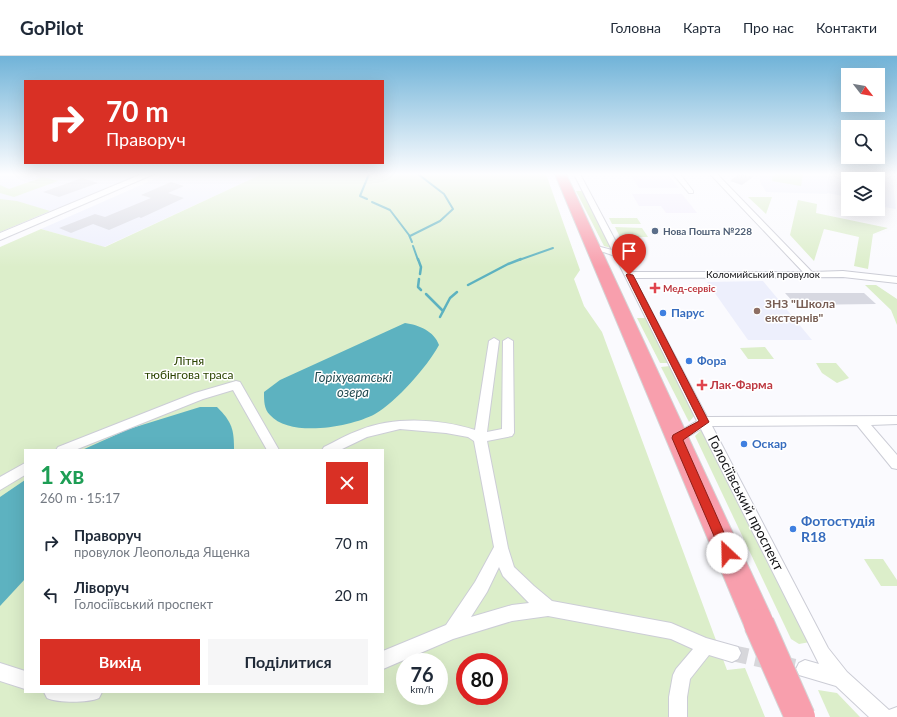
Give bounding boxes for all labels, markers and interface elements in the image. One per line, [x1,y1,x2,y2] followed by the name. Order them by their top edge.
[20,16,83,39] text: GoPilot
[610,19,661,36] text: Головна
[683,19,721,36] text: Карта
[743,19,794,36] text: Про нас
[816,19,877,36] text: Контакти
[841,68,885,112] north arrow
[841,68,885,216] map controls
[106,94,169,128] text: 70 m
[40,96,92,148] icon: right
[841,120,885,164] button: search
[106,128,186,150] text: Праворуч
[841,172,885,216] button: layers
[663,225,752,237] place label: Нова Пошта №228
[650,226,660,236] marker: Нова Пошта №228
[612,234,646,275] pin
[618,240,640,262] icon: arrive
[706,268,821,280] street label: Коломийський провулок
[663,282,716,294] place label: Мед-сервіс
[650,283,660,293] marker: Мед-сервіс
[765,296,835,325] place label: ЗНЗ "Школа екстернів"
[671,305,705,320] place label: Парус
[752,306,762,316] marker: ЗНЗ "Школа екстернів"
[658,308,668,318] marker: Парус
[144,353,234,382] park label: Літня тюбінгова траса
[697,353,726,368] place label: Фора
[684,356,694,366] marker: Фора
[314,369,392,400] water label: Горіхуватські озера
[709,377,773,392] place label: Лак-Фарма
[697,380,707,390] marker: Лак-Фарма
[705,432,788,573] street label: Голосіївський проспект
[752,436,787,451] place label: Оскар
[739,439,749,449] marker: Оскар
[40,460,84,489] text: 1 хв
[326,462,368,504] button: close
[40,490,120,506] text: 260 m · 15:17
[801,512,875,545] place label: Фотостудія R18
[788,524,798,534] marker: Фотостудія R18
[74,526,141,544] text: Праворуч
[40,532,62,554] icon: right
[706,532,748,574] position arrow
[334,534,368,552] text: 70 m
[74,544,250,560] text: провулок Леопольда Ященка
[74,578,129,596] text: Ліворуч
[40,584,62,606] icon: left
[334,586,368,604] text: 20 m
[74,596,213,612] text: Голосіївський проспект
[40,639,200,685] button: Вихід
[208,639,368,685] button: Поділитися
[456,653,508,705] speed limit sign: 80
[410,662,434,686] text: 76
[410,683,434,695] text: km/h

